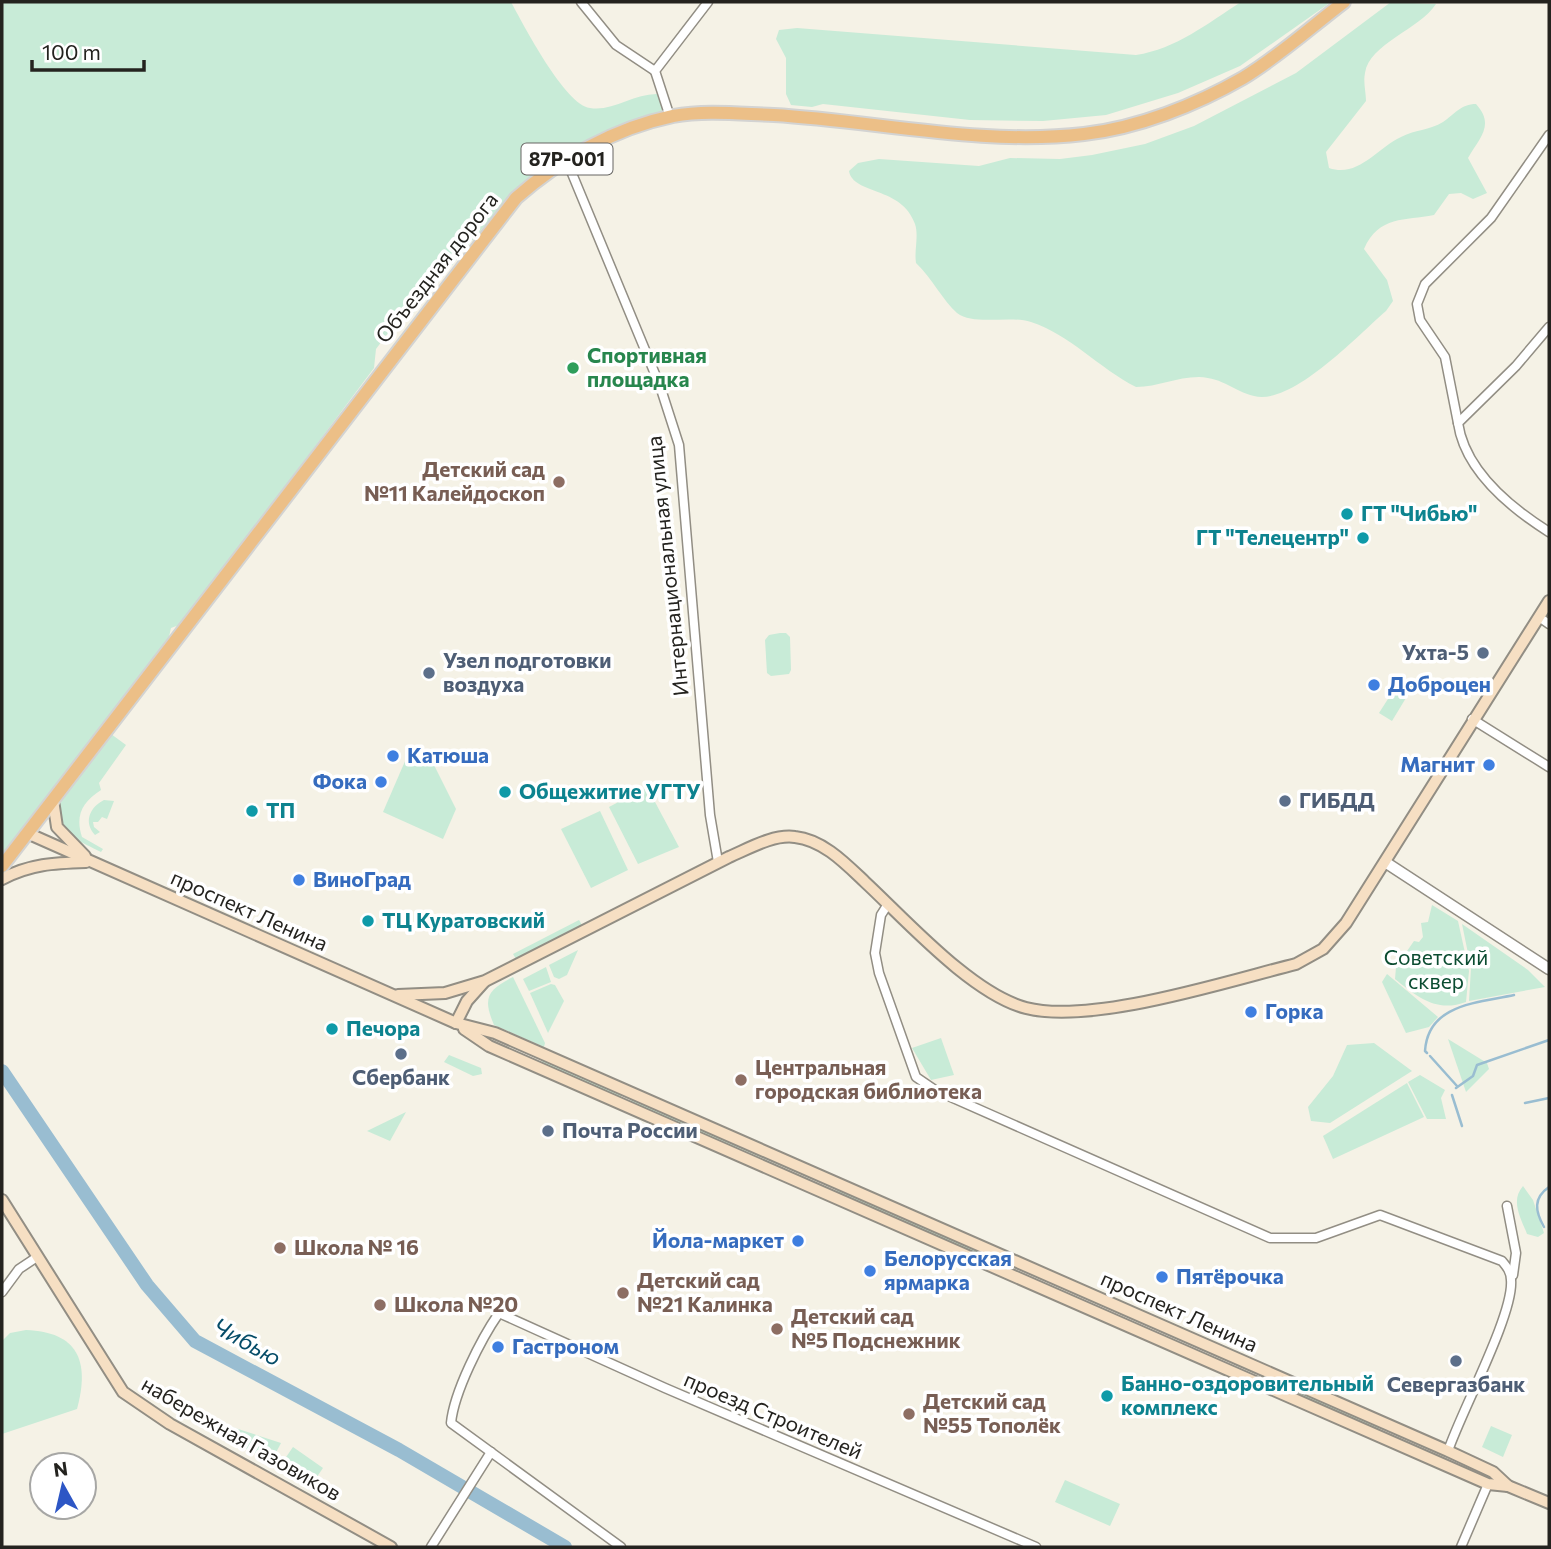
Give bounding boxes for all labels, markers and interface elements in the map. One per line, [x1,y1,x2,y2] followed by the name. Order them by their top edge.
[32,28,144,72] scale bar
[42,39,101,64] text: 100 m
[522,144,612,174] road number: 87Р-001
[369,187,502,347] street label: Объездная дорога
[587,342,707,391] place label: Спортивная площадка
[565,360,581,376] marker: Спортивная площадка
[640,435,693,698] street label: Интернациональная улица
[364,456,545,505] place label: Детский сад №11 Калейдоскоп
[551,474,567,490] marker: Детский сад №11 Калейдоскоп
[1361,500,1477,525] place label: ГТ "Чибью"
[1339,506,1355,522] marker: ГТ "Чибью"
[1196,524,1349,549] place label: ГТ "Телецентр"
[1355,530,1371,546] marker: ГТ "Телецентр"
[1402,639,1469,664] place label: Ухта-5
[1475,645,1491,661] marker: Ухта-5
[443,647,611,696] place label: Узел подготовки воздуха
[421,665,437,681] marker: Узел подготовки воздуха
[1388,671,1491,696] place label: Доброцен
[1366,677,1382,693] marker: Доброцен
[407,742,489,767] place label: Катюша
[385,748,401,764] marker: Катюша
[1400,751,1475,776] place label: Магнит
[1481,757,1497,773] marker: Магнит
[313,768,367,793] place label: Фока
[373,774,389,790] marker: Фока
[519,778,701,803] place label: Общежитие УГТУ
[497,784,513,800] marker: Общежитие УГТУ
[1299,787,1375,812] place label: ГИБДД
[1277,793,1293,809] marker: ГИБДД
[266,797,295,822] place label: ТП
[244,803,260,819] marker: ТП
[167,864,332,955] street label: проспект Ленина
[313,866,411,891] place label: ВиноГрад
[291,872,307,888] marker: ВиноГрад
[382,907,545,932] place label: ТЦ Куратовский
[360,913,376,929] marker: ТЦ Куратовский
[1384,944,1488,993] park label: Советский сквер
[1265,998,1323,1023] place label: Горка
[1243,1004,1259,1020] marker: Горка
[346,1015,420,1040] place label: Печора
[324,1021,340,1037] marker: Печора
[393,1046,409,1062] marker: Сбербанк
[755,1054,982,1103] place label: Центральная городская библиотека
[352,1064,450,1089] place label: Сбербанк
[733,1072,749,1088] marker: Центральная городская библиотека
[562,1117,698,1142] place label: Почта России
[540,1123,556,1139] marker: Почта России
[652,1227,784,1252] place label: Йола-маркет
[790,1233,806,1249] marker: Йола-маркет
[294,1234,419,1259] place label: Школа № 16
[272,1240,288,1256] marker: Школа № 16
[884,1245,1012,1294] place label: Белорусская ярмарка
[862,1263,878,1279] marker: Белорусская ярмарка
[1176,1263,1284,1288] place label: Пятёрочка
[1097,1265,1262,1356] street label: проспект Ленина
[637,1267,773,1316] place label: Детский сад №21 Калинка
[1154,1269,1170,1285] marker: Пятёрочка
[615,1285,631,1301] marker: Детский сад №21 Калинка
[394,1291,518,1316] place label: Школа №20
[372,1297,388,1313] marker: Школа №20
[791,1303,961,1352] place label: Детский сад №5 Подснежник
[209,1311,286,1371] water label: Чибью
[769,1321,785,1337] marker: Детский сад №5 Подснежник
[512,1333,619,1358] place label: Гастроном
[490,1339,506,1355] marker: Гастроном
[1448,1353,1464,1369] marker: Севергазбанк
[681,1366,866,1463] street label: проезд Строителей
[138,1370,346,1505] street label: набережная Газовиков
[1121,1370,1374,1419] place label: Банно-оздоровительный комплекс
[1387,1371,1525,1396] place label: Севергазбанк
[923,1388,1061,1437] place label: Детский сад №55 Тополёк
[1099,1388,1115,1404] marker: Банно-оздоровительный комплекс
[901,1406,917,1422] marker: Детский сад №55 Тополёк
[28,1451,98,1521] north arrow
[52,1456,69,1481] text: N

